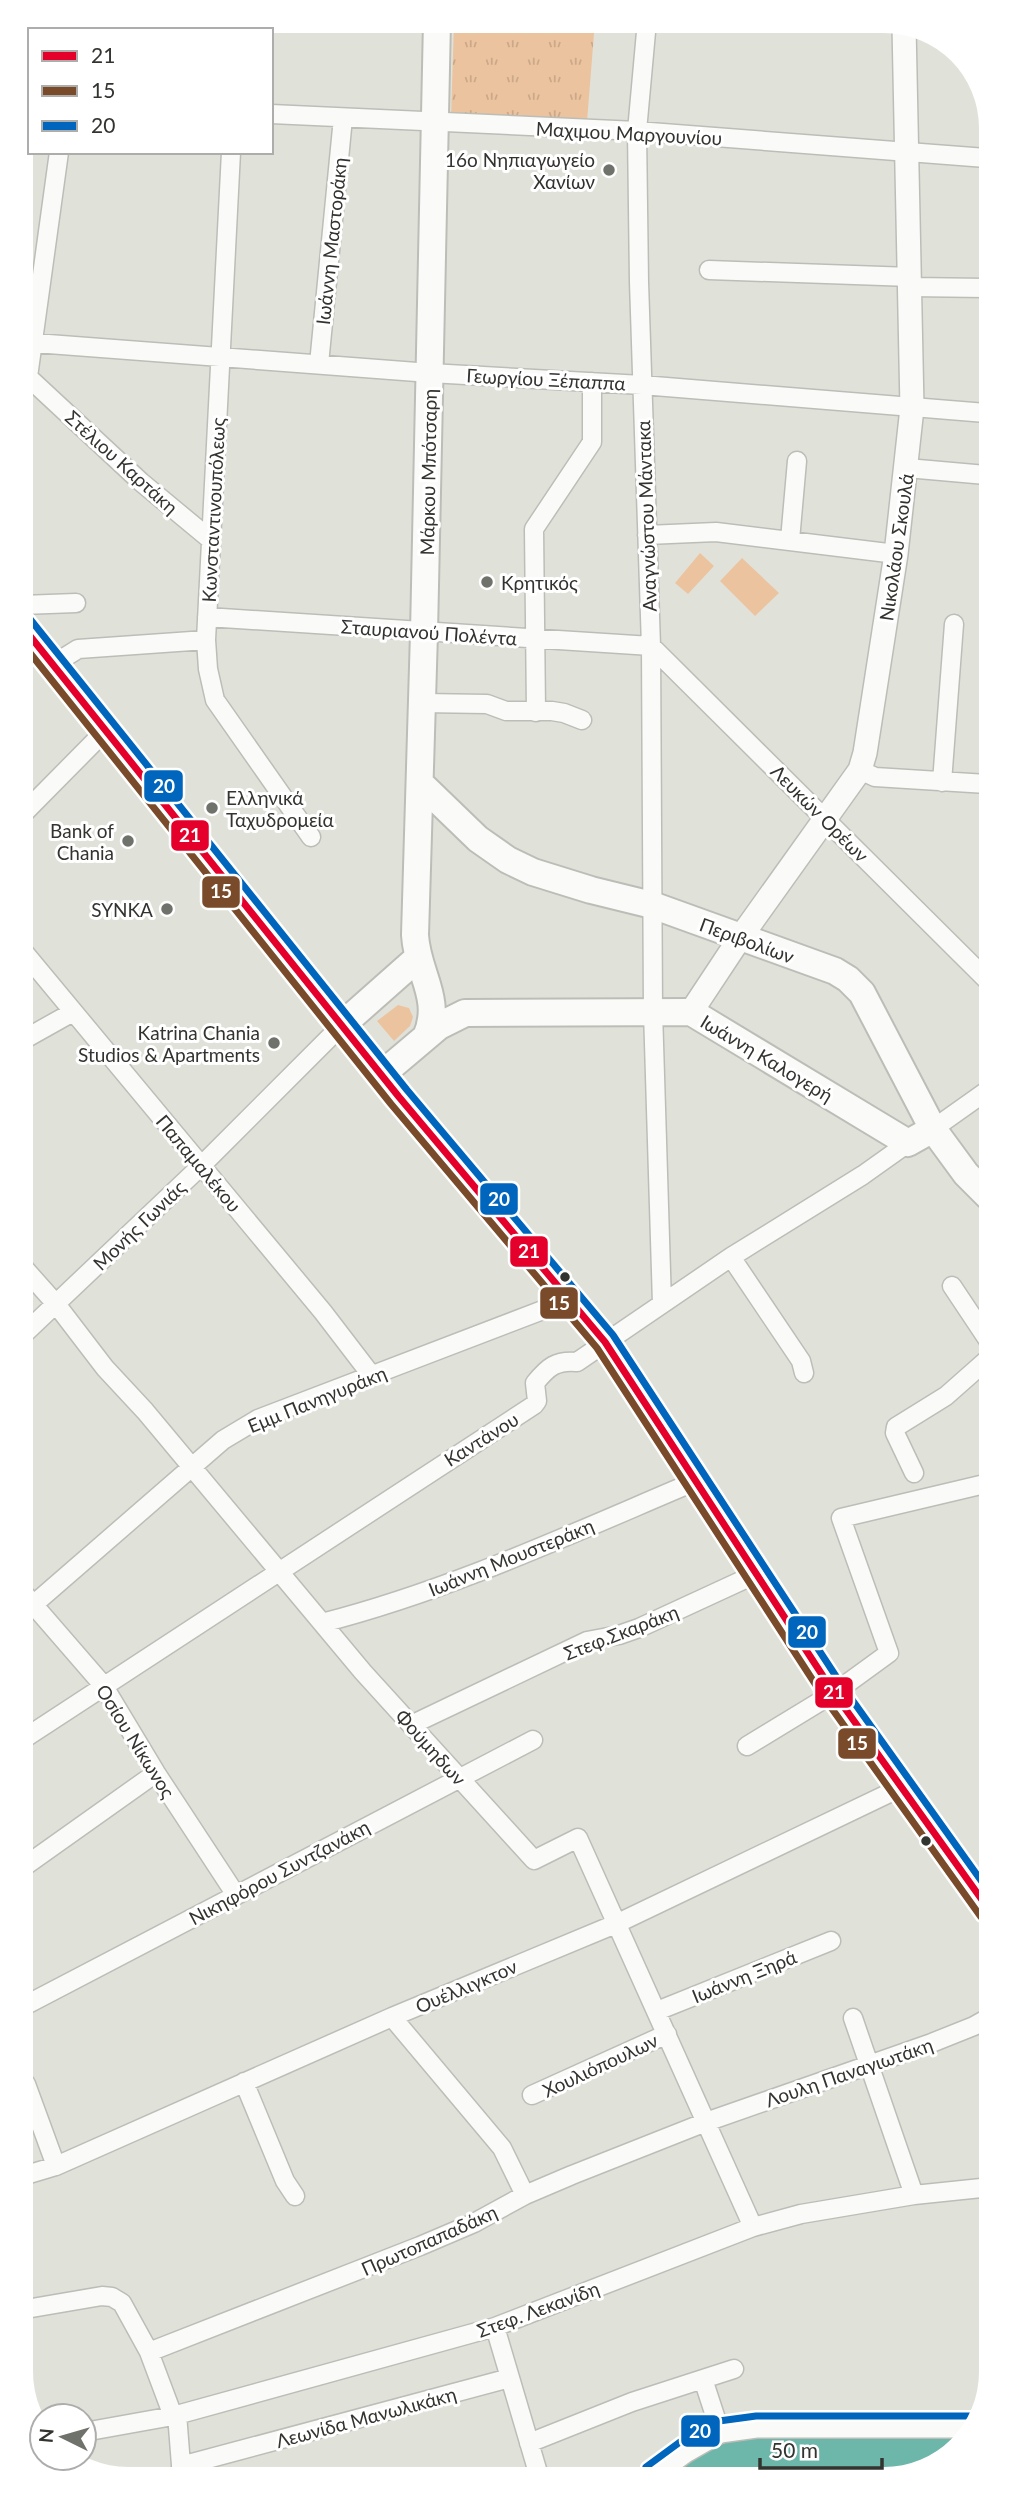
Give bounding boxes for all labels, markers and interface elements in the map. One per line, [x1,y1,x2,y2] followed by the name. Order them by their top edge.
[28,28,273,154] legend
[91,42,115,67] text: 21
[91,77,115,102] text: 15
[91,112,115,137] text: 20
[535,117,723,149] street label: Μαχιμου Mαργουνίου
[445,148,595,193] place label: 16ο Νηπιαγωγείο Χανίων
[311,156,351,326] street label: Ιωάννη Μαστοράκη
[601,162,617,178] marker: 16ο Νηπιαγωγείο Χανίων
[466,363,627,395] street label: Γεωργίου Ξέπαππα
[415,388,441,556] street label: Μάρκου Μπότσαρη
[61,405,183,519] street label: Στέλιου Καρτάκη
[197,417,229,603] street label: Κωνσταντινουπόλεως
[631,419,661,612] street label: Αναγνώστου Μάντακα
[874,471,918,622] street label: Νικολάου Σκουλά
[501,571,578,594] place label: Κρητικός
[479,574,495,590] marker: Κρητικός
[340,614,519,650] street label: Σταυριανού Πολέντα
[766,759,874,867] street label: Λευκών Ορέων
[143,769,184,803] line badge: 20
[153,774,175,797] text: 20
[226,786,335,831] place label: Ελληνικά Ταχυδρομεία
[204,800,220,816] marker: Ελληνικά Ταχυδρομεία
[50,819,114,864] place label: Bank of Chania
[170,819,210,852] line badge: 21
[179,823,201,846] text: 21
[120,833,136,849] marker: Bank of Chania
[201,875,241,909] line badge: 15
[210,879,232,902] text: 15
[91,898,153,921] place label: SYNKA
[159,901,175,917] marker: SYNKA
[697,912,798,968] street label: Περιβολίων
[697,1009,837,1107] street label: Ιωάννη Καλογερή
[78,1021,260,1066] place label: Katrina Chania Studios & Apartments
[266,1035,282,1051] marker: Katrina Chania Studios & Apartments
[152,1110,246,1216] street label: Παπαμαλέκου
[88,1175,190,1275] street label: Μονής Γωνιάς
[479,1182,519,1216] line badge: 20
[488,1187,510,1210] text: 20
[509,1235,549,1268] line badge: 21
[518,1239,540,1262] text: 21
[558,1270,572,1284] unlabelled marker
[539,1286,579,1320] line badge: 15
[548,1291,570,1314] text: 15
[244,1361,390,1437] street label: Εμμ Πανηγυράκη
[440,1407,522,1471] street label: Καντάνου
[425,1513,597,1601] street label: Ιωάννη Μουστεράκη
[560,1600,682,1664] street label: Στεφ.Σκαράκη
[787,1615,827,1649] line badge: 20
[796,1620,818,1643] text: 20
[814,1676,854,1709] line badge: 21
[92,1680,180,1802] street label: Οσίου Νίκωνος
[823,1680,845,1703] text: 21
[391,1704,471,1790] street label: Φούμηδων
[837,1727,877,1760] line badge: 15
[846,1731,868,1754] text: 15
[185,1815,373,1929] street label: Νικηφόρου Συντζανάκη
[919,1834,933,1848] unlabelled marker
[688,1944,800,2007] street label: Ιωάννη Ξηρά
[412,1954,520,2018] street label: Ουέλλιγκτον
[539,2028,661,2102] street label: Χουλιόπουλων
[762,2033,936,2111] street label: Λουλη Παναγιωτάκη
[357,2200,501,2280] street label: Πρωτοπαπαδάκη
[474,2276,602,2342] street label: Στεφ. Λεκανίδη
[273,2382,459,2452] street label: Λεωνίδα Μανωλικάκη
[28,2402,98,2472] north arrow
[680,2414,721,2448] line badge: 20
[689,2419,711,2442] text: 20
[760,2426,883,2470] scale bar
[33,2427,58,2444] text: N
[771,2437,818,2462] text: 50 m

